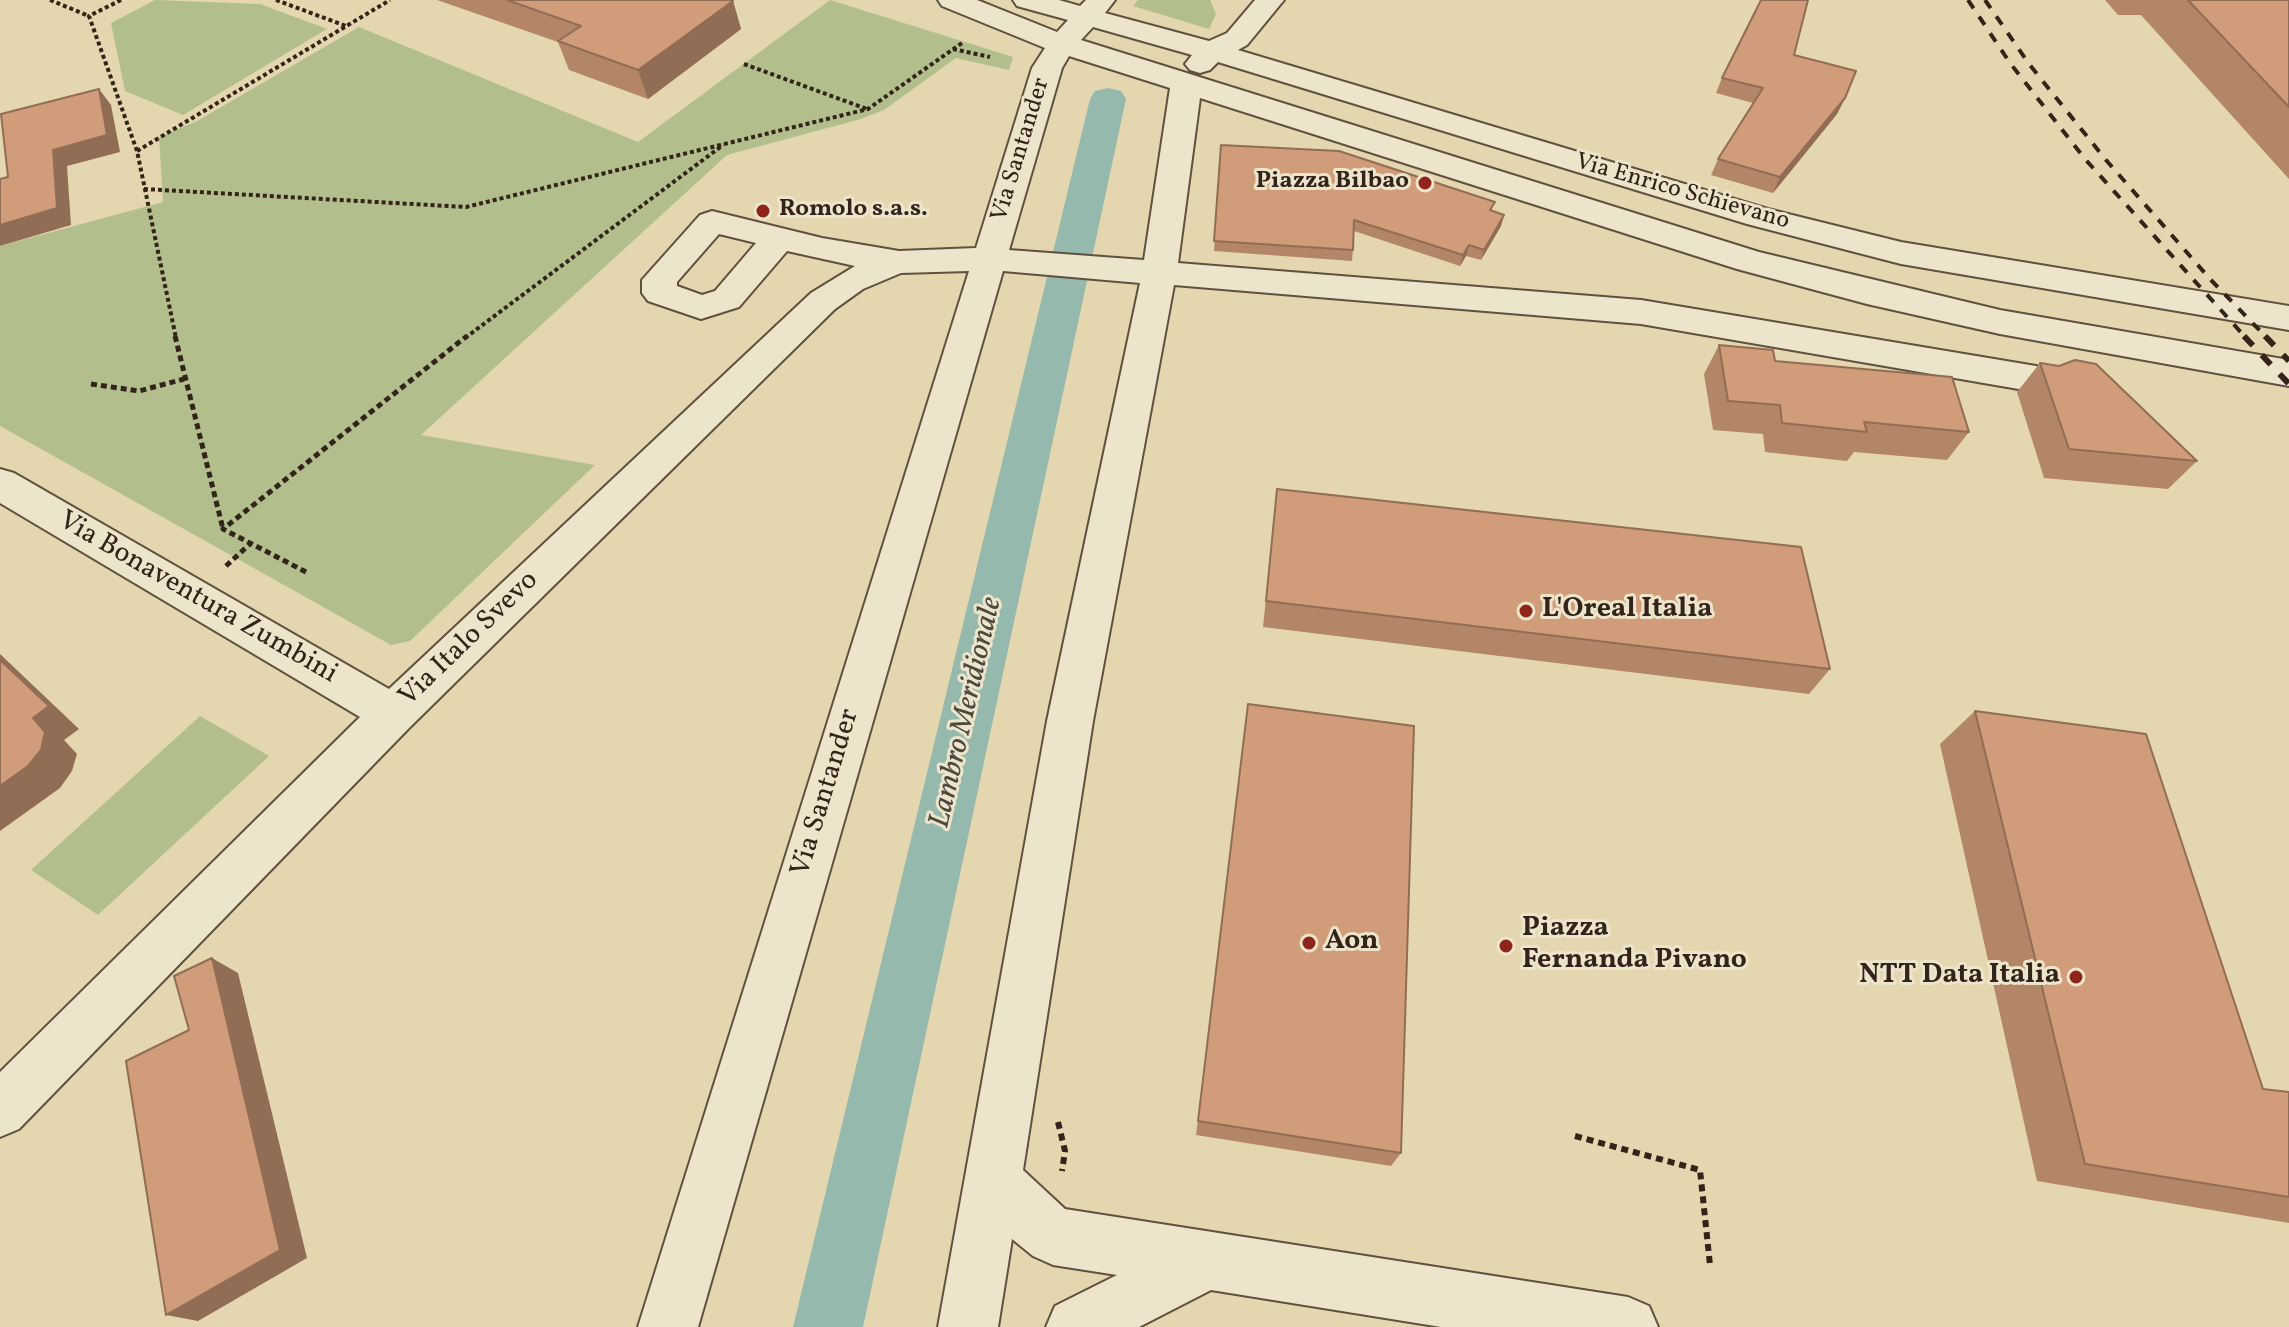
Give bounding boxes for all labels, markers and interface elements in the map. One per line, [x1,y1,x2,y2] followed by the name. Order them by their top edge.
[987,75,1057,225] street label: Via Santander
[1572,149,1792,237] street label: Via Enrico Schievano
[1256,169,1409,197] place label: Piazza Bilbao
[1416,174,1434,192] marker: Piazza Bilbao
[779,197,928,225] place label: Romolo s.a.s.
[754,202,772,220] marker: Romolo s.a.s.
[52,505,342,693] street label: Via Bonaventura Zumbini
[393,565,547,715] street label: Via Italo Svevo
[924,594,1012,832] water label: Lambro Meridionale
[1542,594,1713,628] place label: L'Oreal Italia
[1517,602,1535,620] marker: L'Oreal Italia
[786,705,868,881] street label: Via Santander
[1522,913,1747,979] place label: Piazza Fernanda Pivano
[1325,926,1379,960] place label: Aon
[1300,934,1318,952] marker: Aon
[1497,937,1515,955] marker: Piazza Fernanda Pivano
[1859,960,2060,994] place label: NTT Data Italia
[2067,968,2085,986] marker: NTT Data Italia

